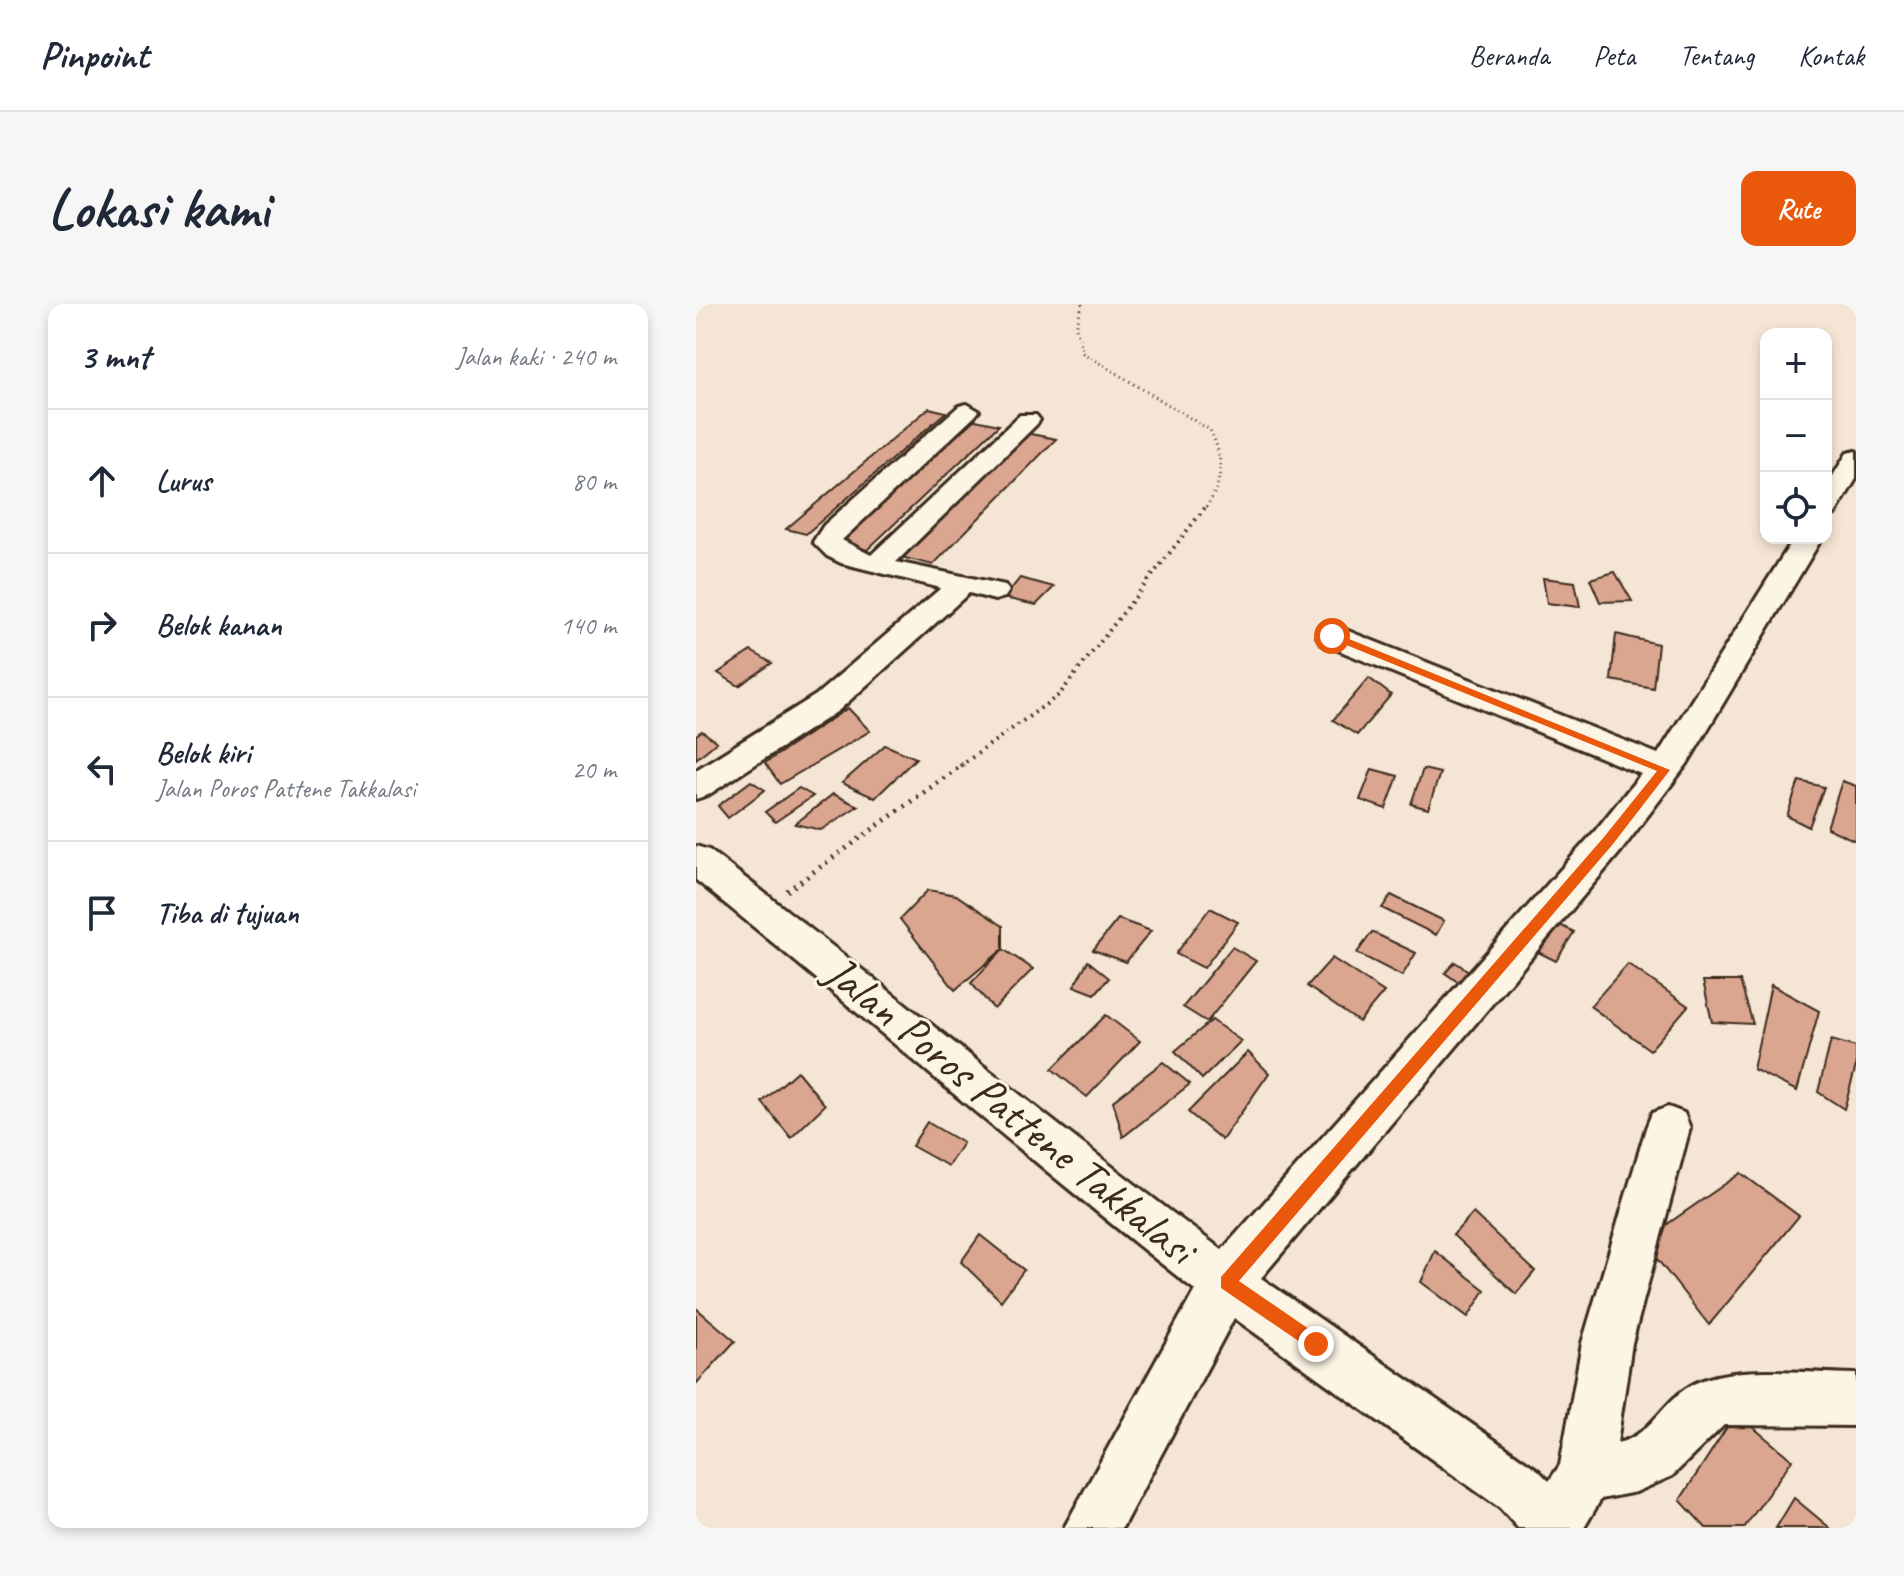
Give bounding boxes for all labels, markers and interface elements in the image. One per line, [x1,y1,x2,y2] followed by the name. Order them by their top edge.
[40,32,149,79] text: Pinpoint
[1469,38,1549,73] text: Beranda
[1593,38,1635,73] text: Peta
[1679,38,1754,73] text: Tentang
[1798,38,1864,73] text: Kontak
[1741,171,1856,246] button: Rute
[48,173,269,244] text: Lokasi kami
[1760,328,1832,544] map controls
[1760,328,1832,400] button: +
[80,335,150,378] text: 3 mnt
[456,340,616,373] text: Jalan kaki · 240 m
[1760,400,1832,472] button: −
[80,459,124,503] icon: ahead
[156,462,211,500] text: Lurus
[572,465,616,498] text: 80 m
[1760,472,1832,544] button: locate
[80,603,124,647] icon: right
[156,606,281,644] text: Belok kanan
[560,609,616,642] text: 140 m
[1314,618,1350,654] route start
[156,734,251,772] text: Belok kiri
[80,747,124,791] icon: left
[572,753,616,786] text: 20 m
[156,772,416,805] text: Jalan Poros Pattene Takkalasi
[80,891,124,935] icon: arrive
[156,894,299,932] text: Tiba di tujuan
[812,942,1211,1280] street label: Jalan Poros Pattene Takkalasi
[1298,1326,1334,1362] route end

